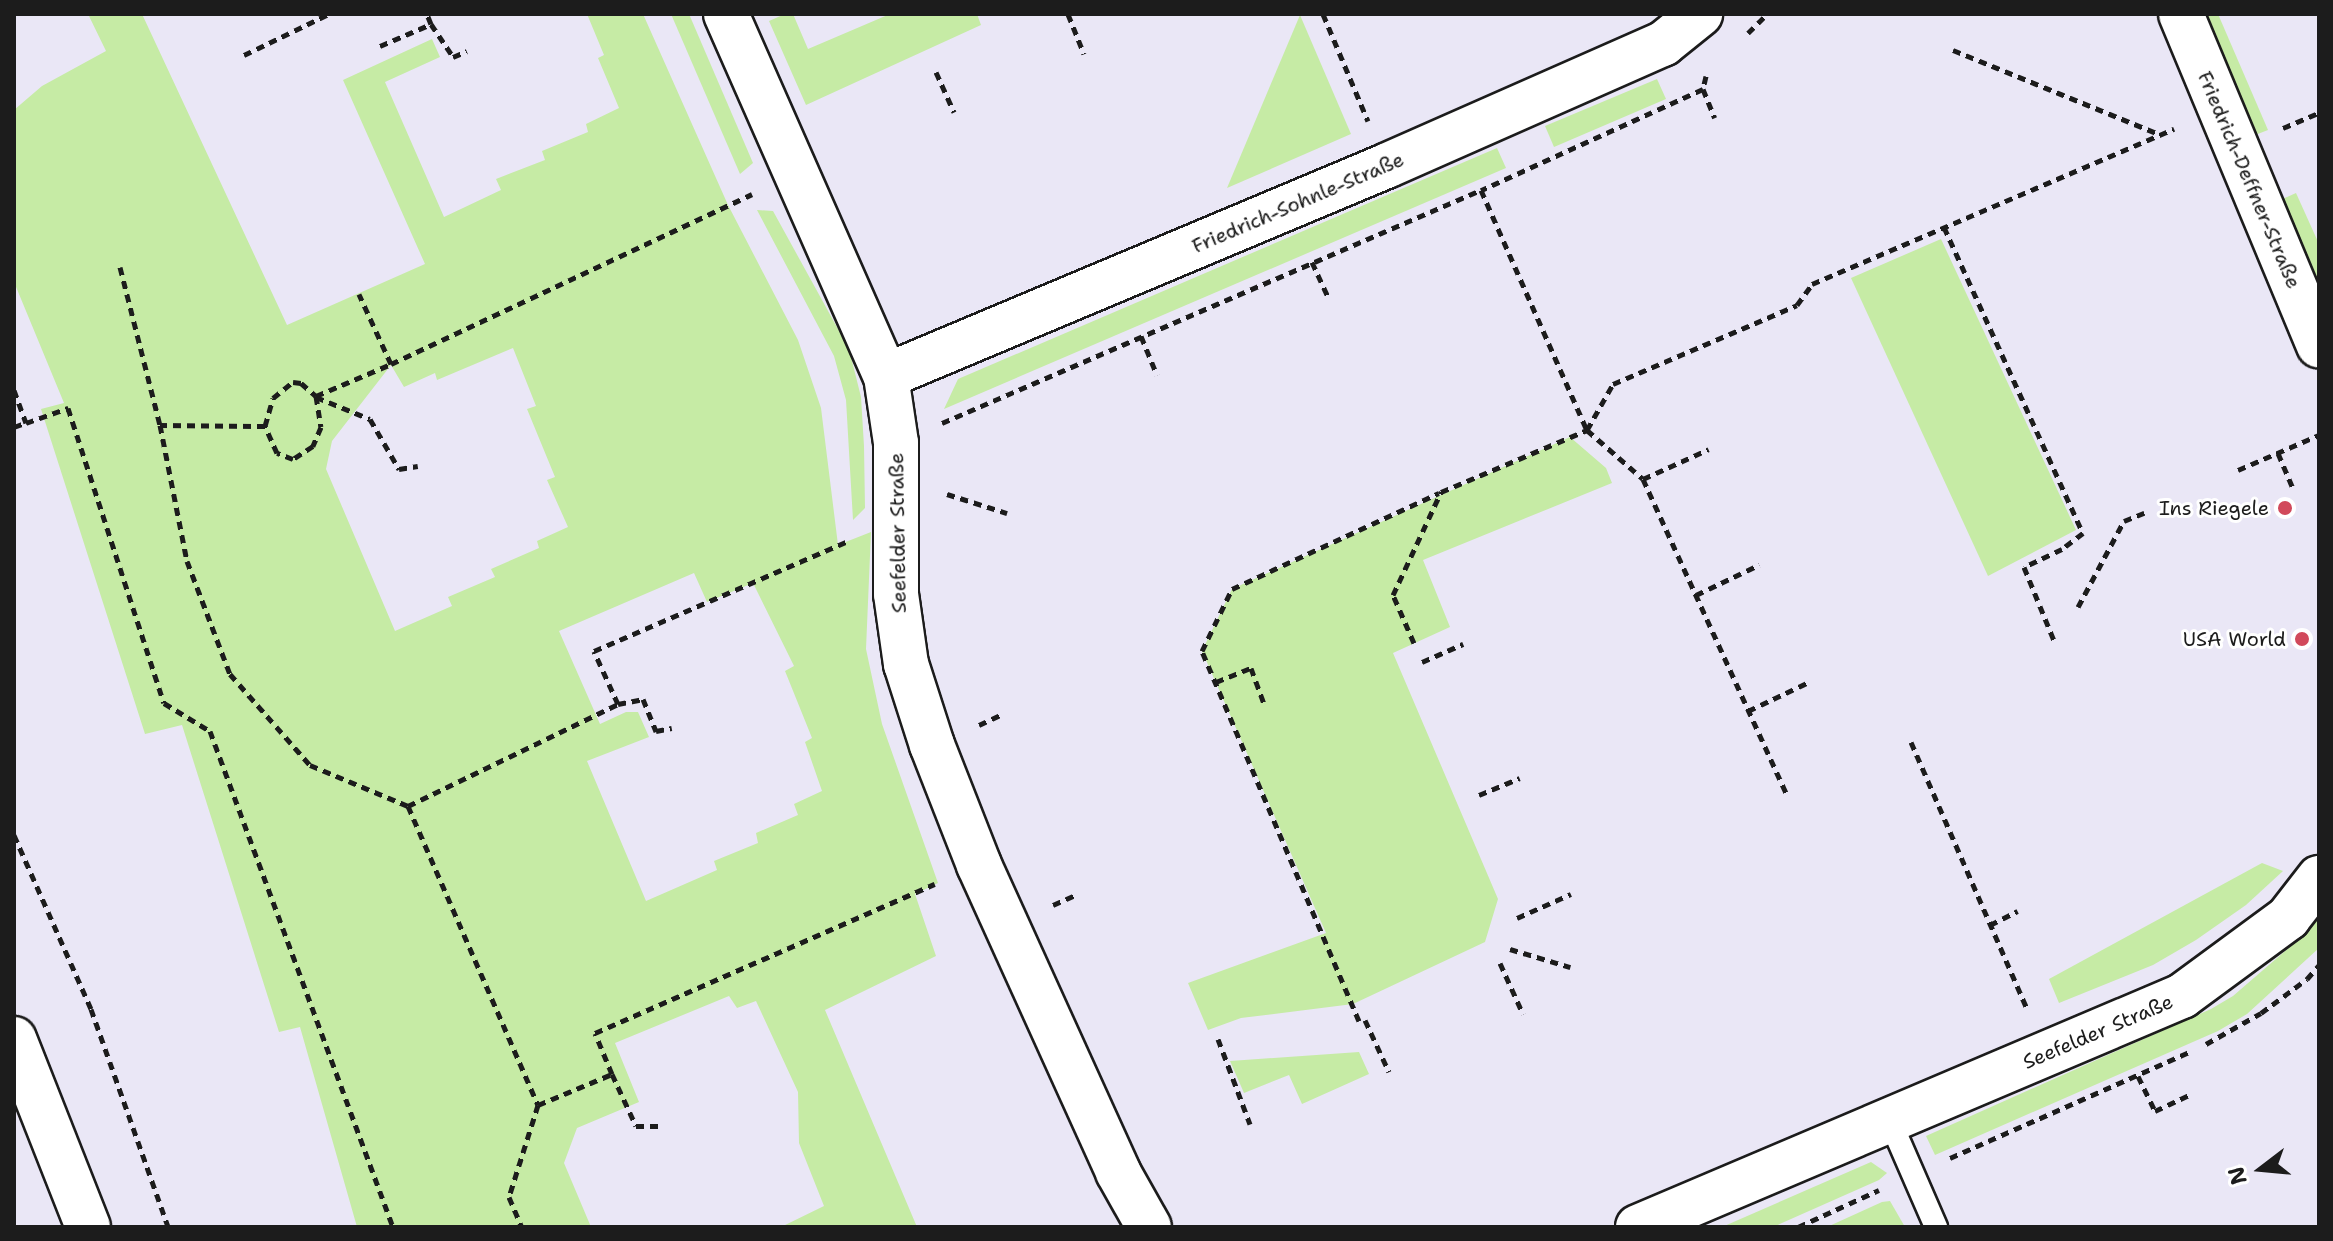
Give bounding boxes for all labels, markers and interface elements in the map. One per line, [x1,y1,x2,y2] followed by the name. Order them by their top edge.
[2192,68,2306,292] street label: Friedrich-Deffner-Straße
[1188,147,1408,259] street label: Friedrich-Sohnle-Straße
[885,452,911,614] street label: Seefelder Straße
[2159,496,2269,520] place label: Ins Riegele
[2276,499,2294,517] marker: Ins Riegele
[2183,627,2286,651] place label: USA World
[2293,630,2311,648] marker: USA World
[2019,990,2177,1074] street label: Seefelder Straße
[2221,1129,2301,1209] north arrow
[2221,1163,2254,1188] text: N

